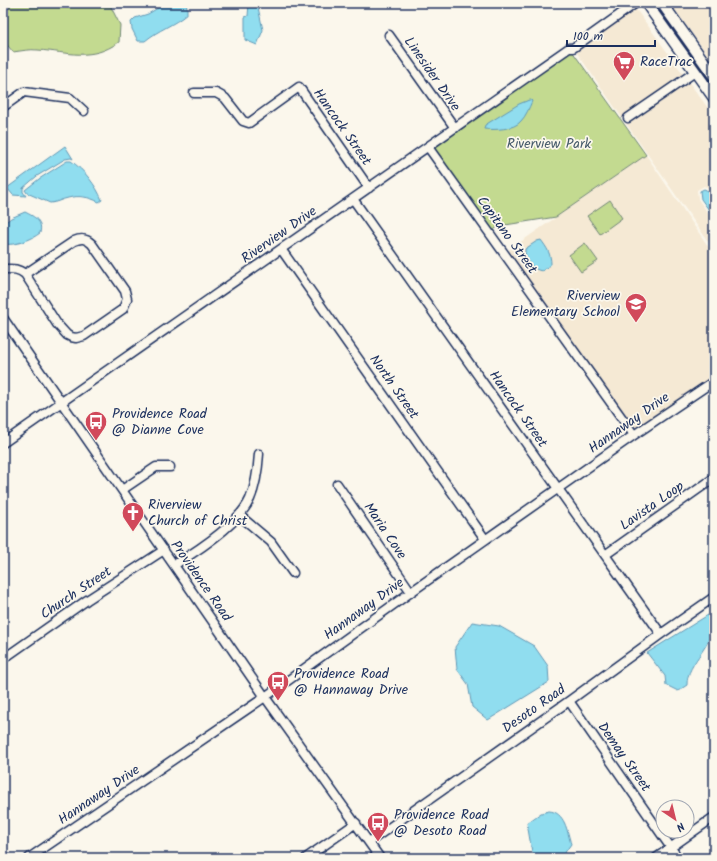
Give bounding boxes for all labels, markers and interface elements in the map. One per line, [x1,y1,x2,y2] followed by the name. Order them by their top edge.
[567,22,655,48] scale bar
[573,27,604,46] text: 100 m
[398,32,466,116] street label: Linesider Drive
[611,49,637,82] supermarket icon: RaceTrac
[640,51,692,73] place label: RaceTrac
[307,84,377,171] street label: Hancock Street
[507,133,592,155] park label: Riverview Park
[471,191,543,279] street label: Capitano Street
[237,200,322,269] street label: Riverview Drive
[511,285,621,323] place label: Riverview Elementary School
[623,291,649,324] school or university icon: Riverview Elementary School
[364,350,425,424] street label: North Street
[483,366,553,453] street label: Hancock Street
[584,386,675,459] street label: Hannaway Drive
[112,403,208,441] place label: Providence Road @ Dianne Cove
[83,409,109,442] bus stop icon: Providence Road @ Dianne Cove
[615,476,689,536] street label: Lavista Loop
[148,494,248,532] place label: Riverview Church of Christ
[358,498,413,565] street label: Maria Cove
[120,500,146,533] church icon: Riverview Church of Christ
[165,536,238,627] street label: Providence Road
[36,561,117,625] street label: Church Street
[319,572,409,646] street label: Hannaway Drive
[294,663,409,701] place label: Providence Road @ Hannaway Drive
[265,669,291,702] bus stop icon: Providence Road @ Hannaway Drive
[498,678,571,739] street label: Desoto Road
[592,718,656,797] street label: Demay Street
[54,759,145,831] street label: Hannaway Drive
[655,799,695,839] north arrow
[394,804,490,842] place label: Providence Road @ Desoto Road
[365,810,391,843] bus stop icon: Providence Road @ Desoto Road
[672,817,688,836] text: N

